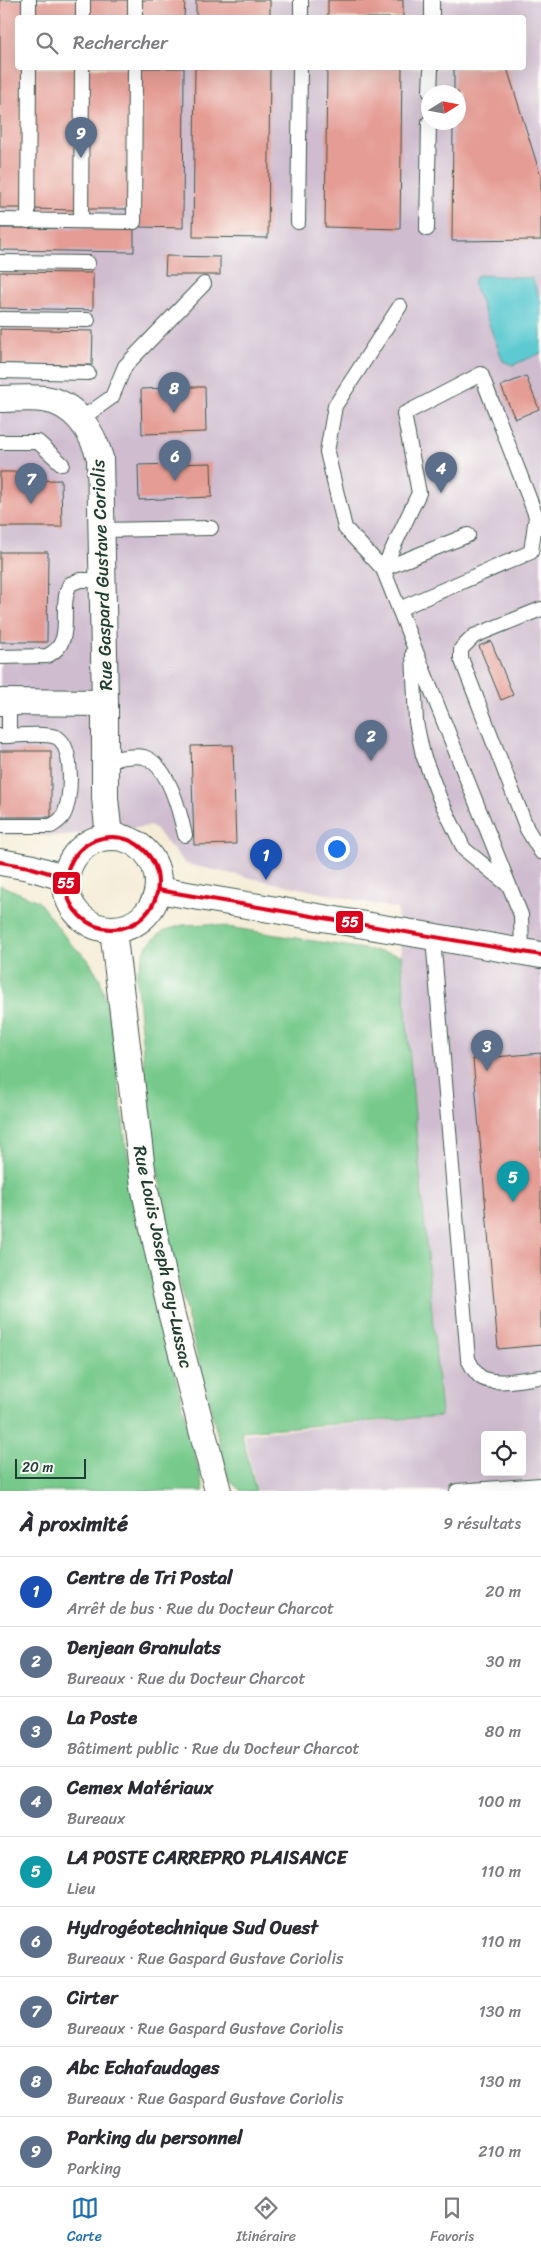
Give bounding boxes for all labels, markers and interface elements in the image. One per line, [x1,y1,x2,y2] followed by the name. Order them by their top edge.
[15,15,526,70] search box
[73,26,168,59] text: Rechercher
[33,29,61,57] icon: search
[421,85,466,130] north arrow
[65,117,97,158] pin: 9
[158,372,190,413] pin: 8
[159,440,191,481] pin: 6
[425,452,457,493] pin: 4
[82,458,122,691] street label: Rue Gaspard Gustave Coriolis
[15,463,47,504] pin: 7
[355,720,387,761] pin: 2
[324,836,350,862] your location
[250,839,282,880] pin: 1
[52,871,81,895] line badge: 55
[57,871,75,896] text: 55
[335,910,364,934] line badge: 55
[341,910,359,935] text: 55
[471,1030,503,1071] pin: 3
[124,1142,202,1372] street label: Rue Louis Joseph Gay-Lussac
[497,1161,529,1202] pin: 5
[481,1431,526,1476] map controls
[481,1431,526,1476] button: locate
[22,1455,53,1480] text: 20 m
[15,1456,86,1479] scale bar
[20,1505,128,1543] text: À proximité
[443,1509,521,1538] text: 9 résultats
[67,1561,232,1594] text: Centre de Tri Postal
[33,1577,39,1606] text: 1
[485,1577,521,1606] text: 20 m
[67,1594,334,1623] text: Arrêt de bus · Rue du Docteur Charcot
[67,1631,221,1664] text: Denjean Granulats
[31,1647,41,1676] text: 2
[486,1647,521,1676] text: 30 m
[67,1664,305,1693] text: Bureaux · Rue du Docteur Charcot
[67,1701,137,1734] text: La Poste
[32,1717,40,1746] text: 3
[485,1717,521,1746] text: 80 m
[67,1734,360,1763] text: Bâtiment public · Rue du Docteur Charcot
[67,1771,213,1804] text: Cemex Matériaux
[31,1787,41,1816] text: 4
[477,1787,521,1816] text: 100 m
[67,1804,125,1833] text: Bureaux
[67,1841,347,1874] text: LA POSTE CARREPRO PLAISANCE
[31,1857,41,1886] text: 5
[481,1857,521,1886] text: 110 m
[67,1874,96,1903] text: Lieu
[67,1911,318,1944] text: Hydrogéotechnique Sud Ouest
[31,1927,41,1956] text: 6
[481,1927,521,1956] text: 110 m
[67,1944,343,1973] text: Bureaux · Rue Gaspard Gustave Coriolis
[67,1981,118,2014] text: Cirter
[31,1997,41,2026] text: 7
[479,1997,521,2026] text: 130 m
[67,2014,343,2043] text: Bureaux · Rue Gaspard Gustave Coriolis
[67,2051,219,2084] text: Abc Echafaudages
[31,2067,41,2096] text: 8
[479,2067,521,2096] text: 130 m
[67,2084,343,2113] text: Bureaux · Rue Gaspard Gustave Coriolis
[67,2121,242,2154] text: Parking du personnel
[31,2137,41,2166] text: 9
[478,2137,521,2166] text: 210 m
[67,2154,121,2183] text: Parking
[67,2194,102,2249] tab: Carte
[236,2194,296,2249] tab: Itinéraire
[430,2194,474,2249] tab: Favoris

